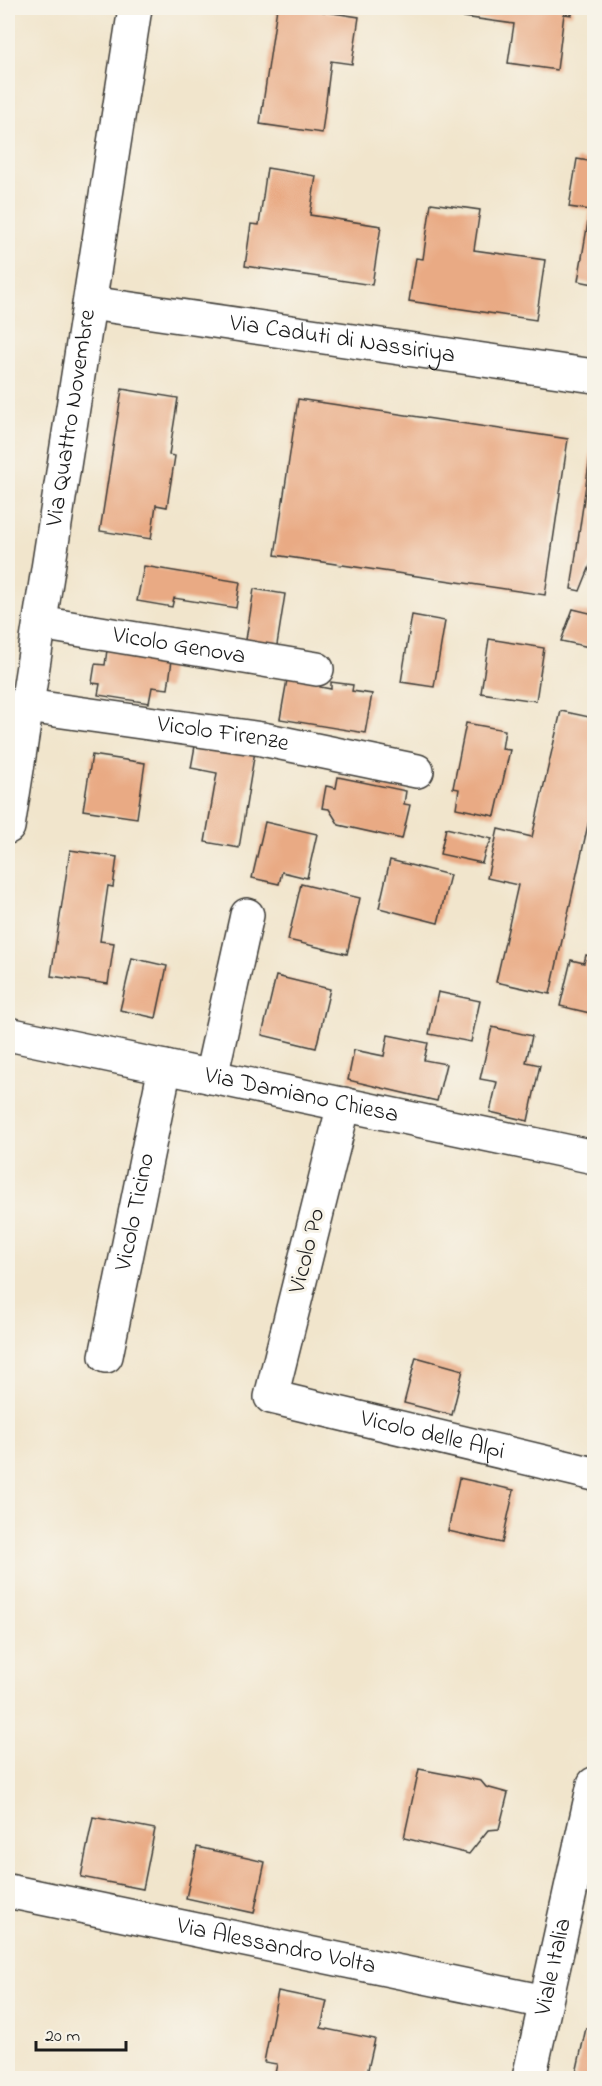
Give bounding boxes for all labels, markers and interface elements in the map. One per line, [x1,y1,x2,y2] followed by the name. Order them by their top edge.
[226,306,457,373] street label: Via Caduti di Nassiriya
[37,307,106,530] street label: Via Quattro Novembre
[109,618,248,674] street label: Vicolo Genova
[154,707,292,762] street label: Vicolo Firenze
[200,1058,402,1133] street label: Via Damiano Chiesa
[106,1150,164,1275] street label: Vicolo Ticino
[280,1205,335,1298] street label: Vicolo Po
[356,1401,508,1470] street label: Vicolo delle Alpi
[173,1909,379,1984] street label: Via Alessandro Volta
[526,1915,581,2020] street label: Viale Italia
[36,2014,126,2052] scale bar
[45,2024,80,2050] text: 20 m

